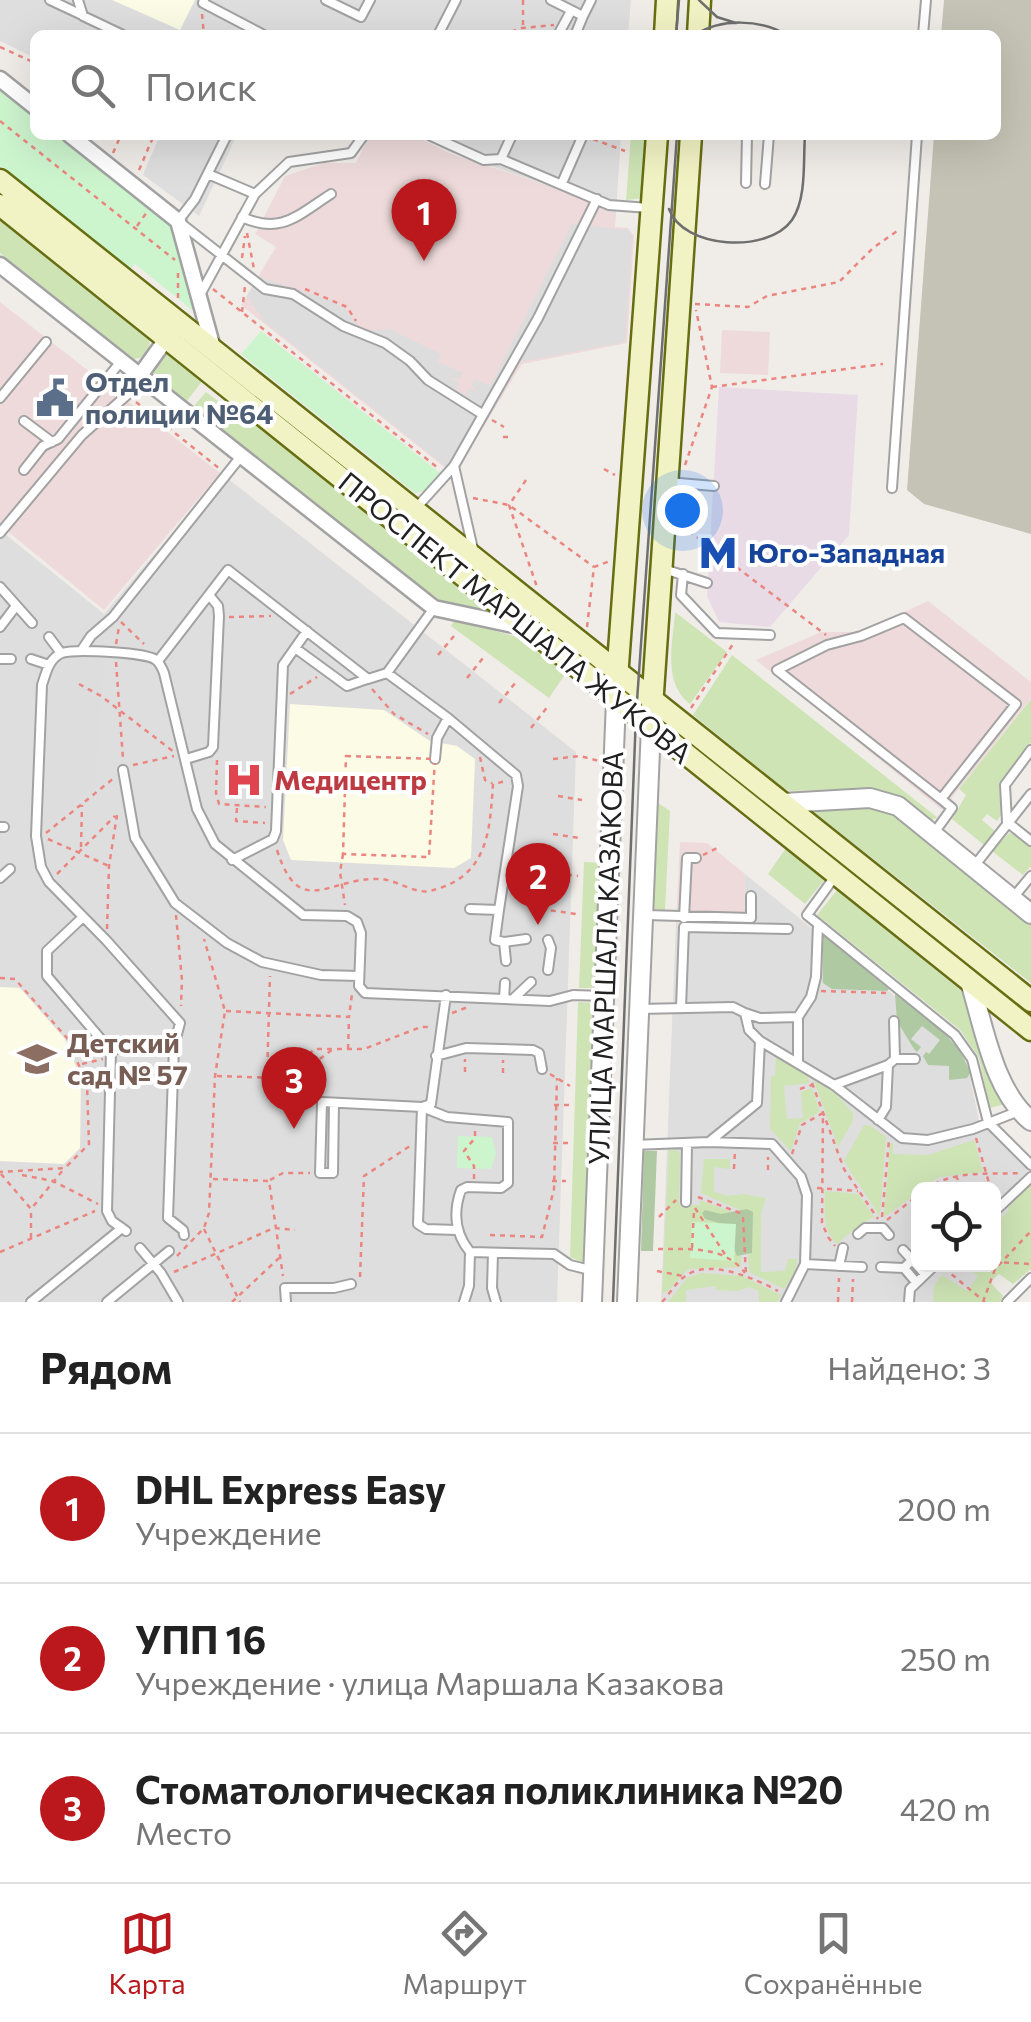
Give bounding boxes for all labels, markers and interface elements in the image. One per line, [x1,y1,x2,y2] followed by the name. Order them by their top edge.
[30,30,1001,140] search box
[65,58,120,113] icon: search
[145,62,257,109] text: Поиск
[392,178,456,261] pin: 1
[85,364,273,430] place label: Отдел полиции №64
[34,377,76,419] public building icon: Отдел полиции №64
[332,464,699,770] street label: ПРОСПЕКТ МАРШАЛА ЖУКОВА
[657,485,708,536] your location
[697,532,739,574] metro station icon: Юго-Западная
[748,535,945,569] place label: Юго-Западная
[581,750,629,1165] street label: УЛИЦА МАРШАЛА КАЗАКОВА
[223,759,265,801] hospital icon: Медицентр
[274,762,427,796] place label: Медицентр
[506,842,570,925] pin: 2
[67,1025,188,1091] place label: Детский сад № 57
[16,1038,58,1080] school or university icon: Детский сад № 57
[262,1046,326,1129] pin: 3
[911,1182,1001,1272] map controls
[911,1182,1001,1272] button: locate
[40,1341,172,1393] text: Рядом
[827,1347,991,1387] text: Найдено: 3
[135,1465,446,1512] text: DHL Express Easy
[65,1488,80,1528] text: 1
[898,1488,991,1528] text: 200 m
[135,1512,322,1552] text: Учреждение
[135,1615,266,1662] text: УПП 16
[63,1638,82,1678] text: 2
[900,1638,991,1678] text: 250 m
[135,1662,724,1702] text: Учреждение · улица Маршала Казакова
[135,1765,843,1812] text: Стоматологическая поликлиника №20
[63,1788,82,1828] text: 3
[900,1788,991,1828] text: 420 m
[135,1812,232,1852] text: Место
[108,1906,186,2000] tab: Карта
[403,1906,527,2000] tab: Маршрут
[744,1906,923,2000] tab: Сохранённые

